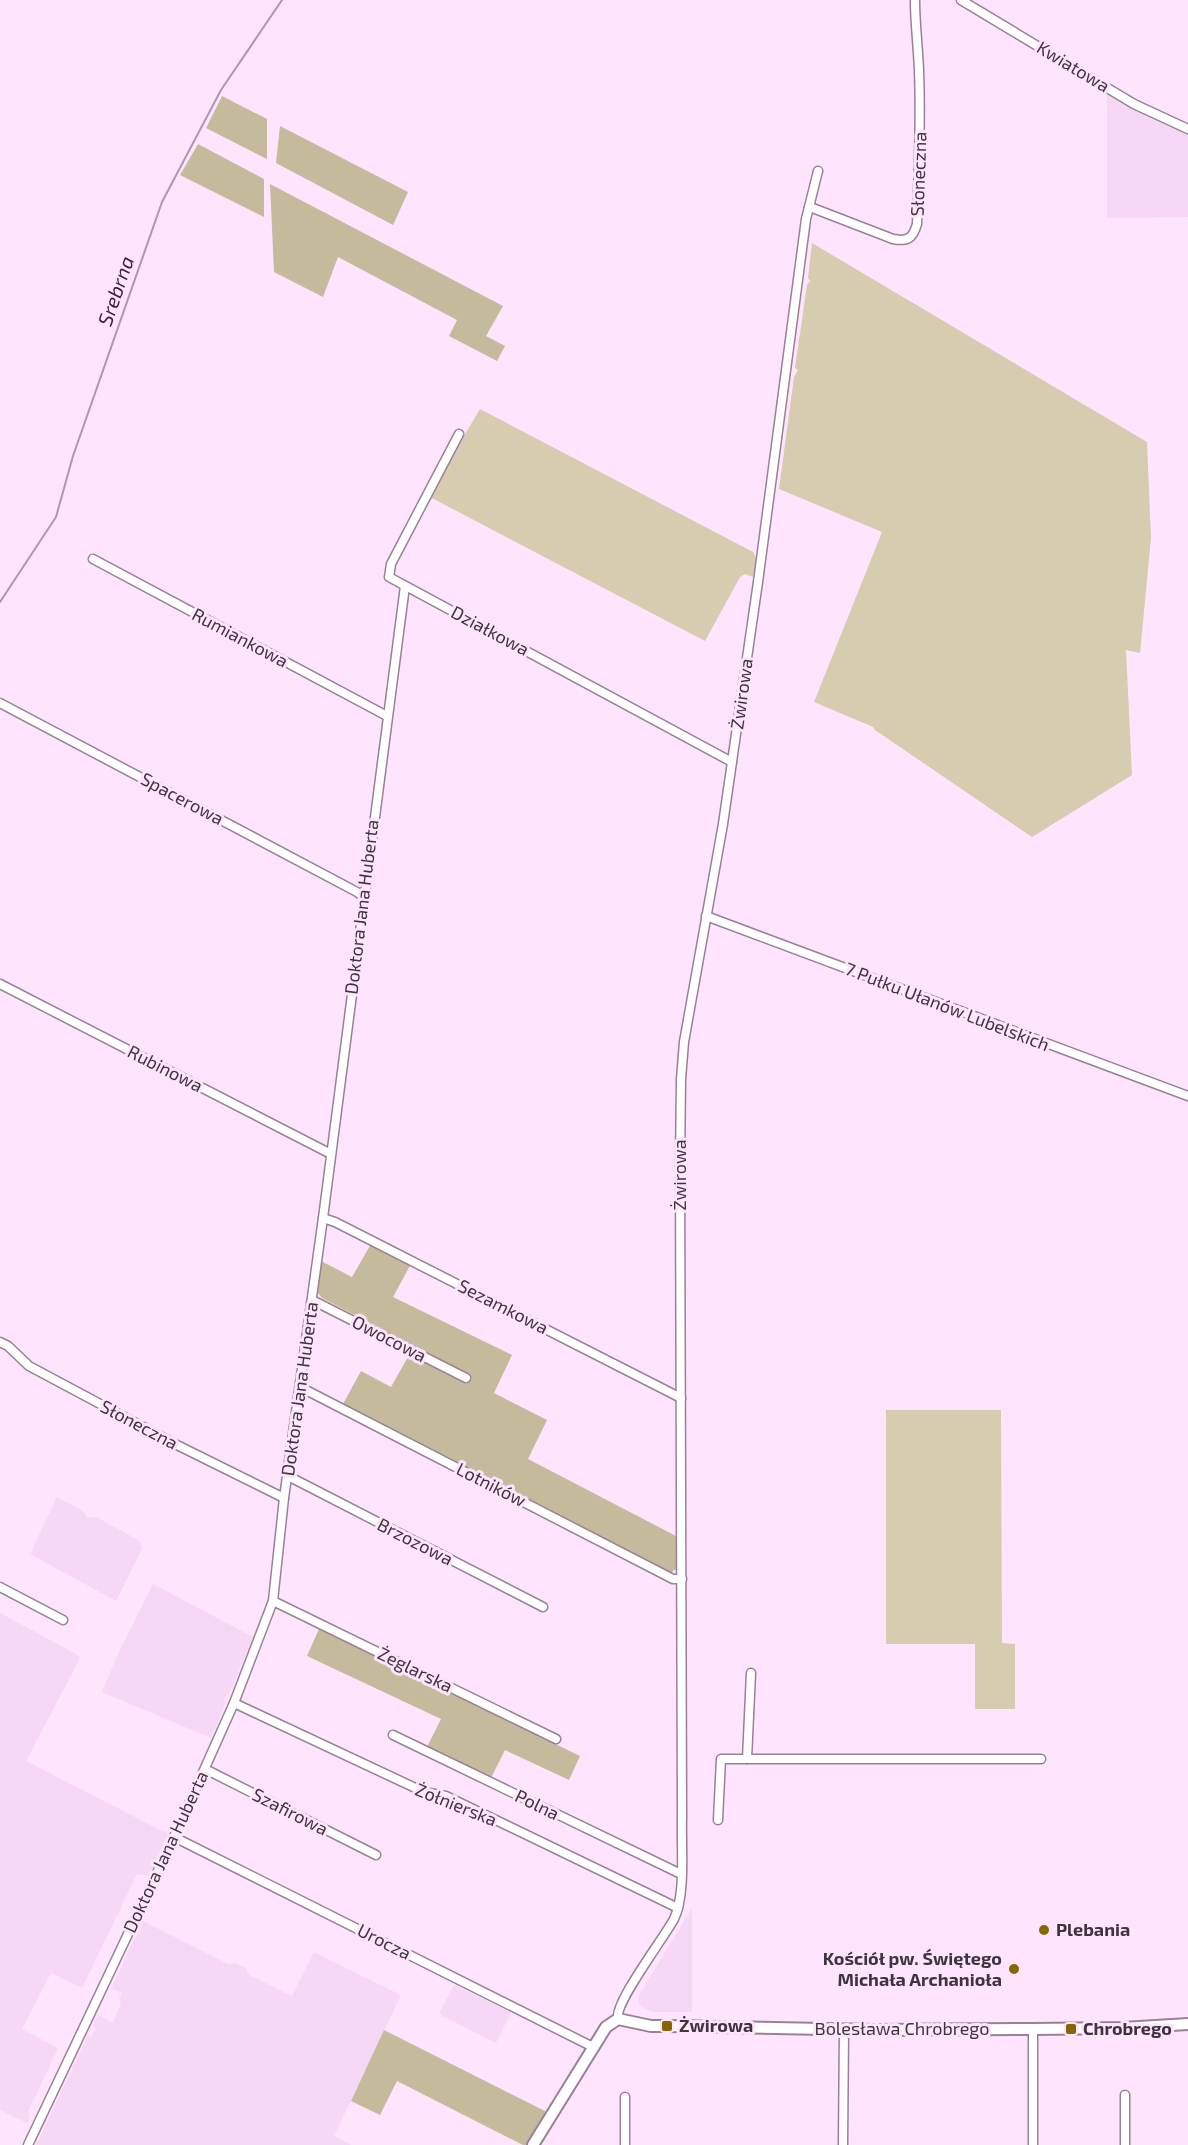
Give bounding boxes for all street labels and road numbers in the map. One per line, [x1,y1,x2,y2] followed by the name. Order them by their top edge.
[1033,36,1114,96] street label: Kwiatowa
[906,131,930,217] street label: Słoneczna
[448,600,533,660] street label: Działkowa
[189,603,292,672] street label: Rumiankowa
[725,657,757,731] street label: Żwirowa
[137,767,228,829] street label: Spacerowa
[339,818,383,995] street label: Doktora Jana Huberta
[842,957,1053,1055] street label: 7 Pułku Ułanów Lubelskich
[124,1040,207,1096] street label: Rubinowa
[668,1139,690,1211] street label: Żwirowa
[455,1274,552,1338] street label: Sezamkowa
[276,1300,322,1477] street label: Doktora Jana Huberta
[349,1310,430,1366] street label: Owocowa
[97,1395,182,1454] street label: Słoneczna
[453,1457,530,1511] street label: Lotników
[374,1513,457,1569] street label: Brzozowa
[374,1642,456,1697] street label: Żeglarska
[118,1767,212,1936] street label: Doktora Jana Huberta
[412,1778,501,1830] street label: Żołnierska
[249,1783,332,1839] street label: Szafirowa
[512,1784,563,1824] street label: Polna
[354,1918,415,1964] street label: Urocza
[814,2017,990,2039] street label: Bolesława Chrobrego

